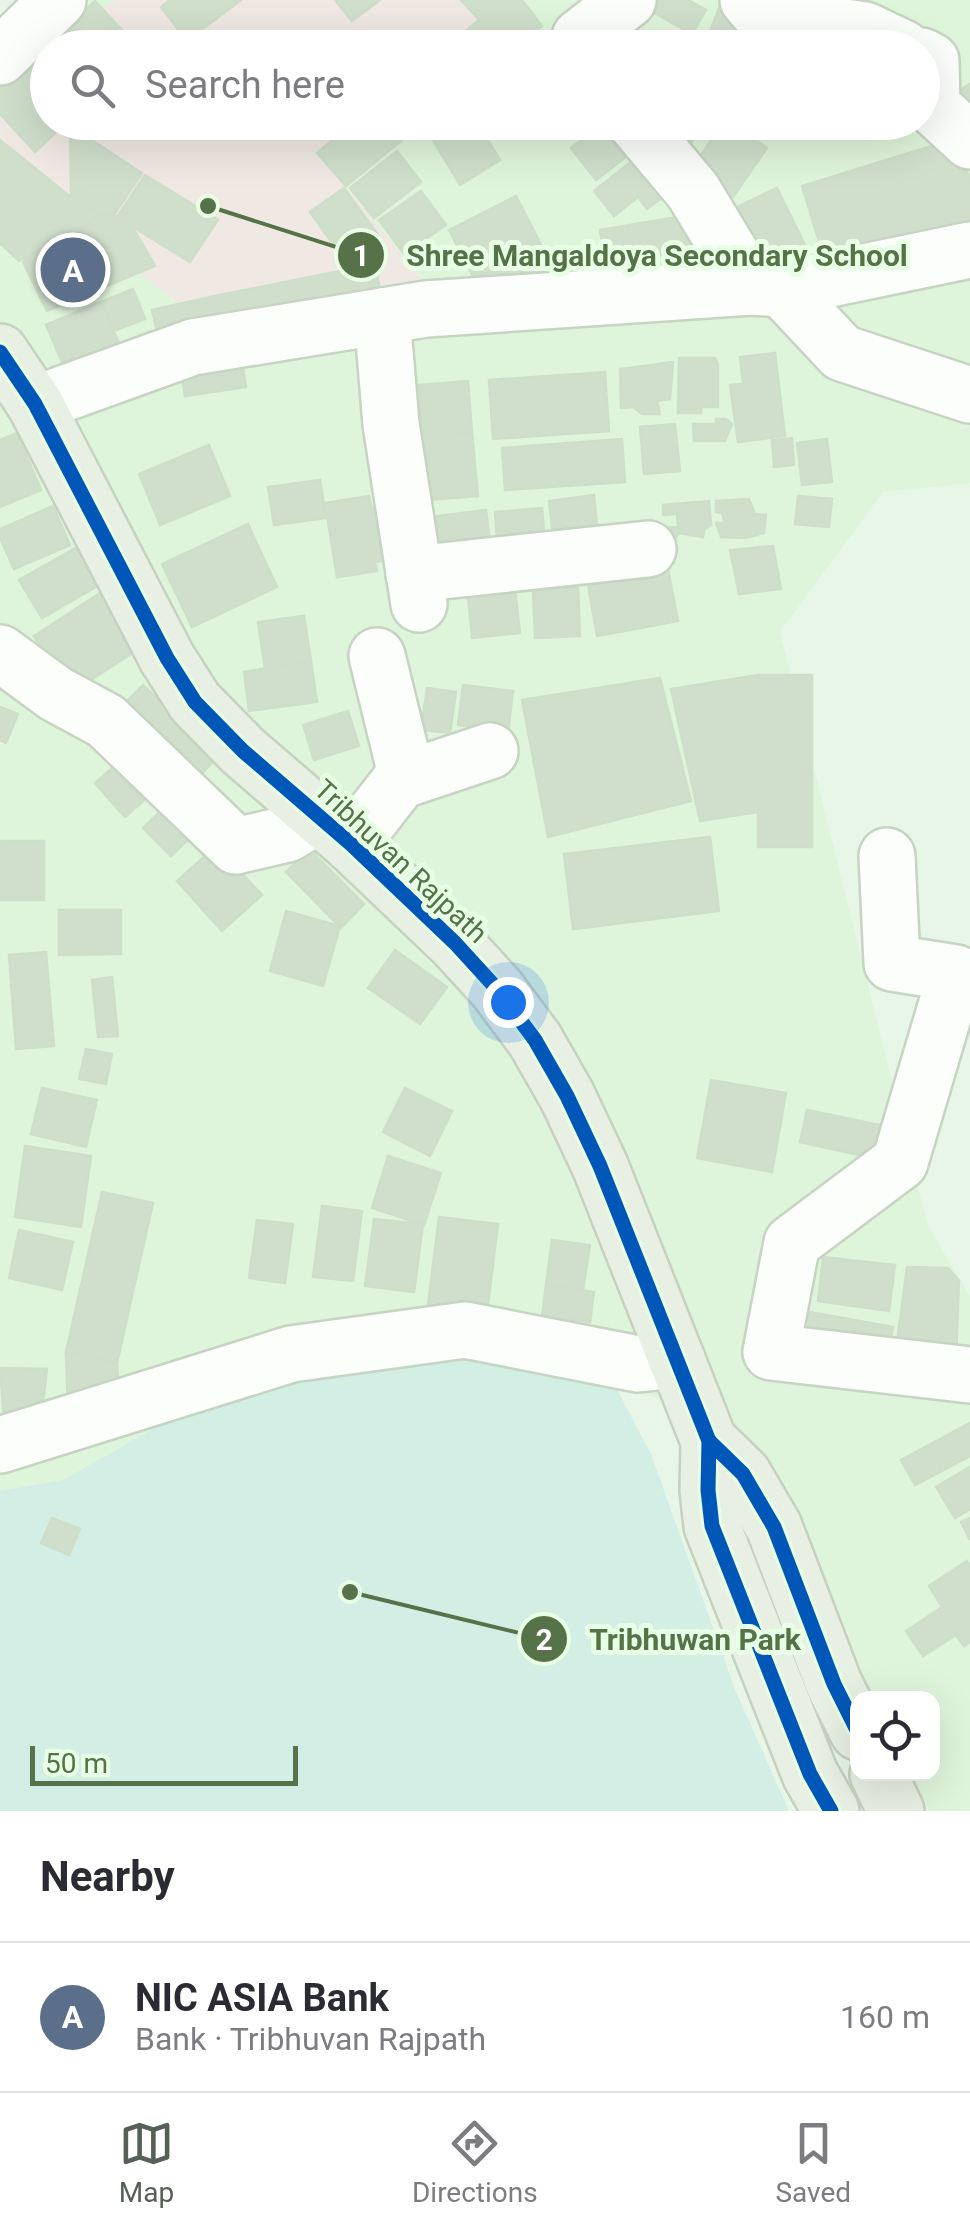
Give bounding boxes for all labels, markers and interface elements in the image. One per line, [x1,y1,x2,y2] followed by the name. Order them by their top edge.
[30,30,940,140] search box
[65,58,120,113] icon: search
[145,63,345,107] text: Search here
[336,225,927,285] callout: Shree Mangaldoya Secondary School
[40,232,106,308] pin: A
[352,238,370,273] text: 1
[406,238,908,273] text: Shree Mangaldoya Secondary School
[307,773,494,950] street label: Tribhuvan Rajpath
[483,977,534,1028] your location
[519,1609,821,1669] callout: Tribhuwan Park
[535,1622,553,1657] text: 2
[589,1622,802,1657] text: Tribhuwan Park
[850,1691,940,1781] map controls
[850,1691,940,1781] button: locate
[30,1741,298,1786] scale bar
[45,1747,108,1780] text: 50 m
[40,1852,175,1901] text: Nearby
[135,1976,389,2020] text: NIC ASIA Bank
[62,1998,83,2036] text: A
[840,1998,930,2036] text: 160 m
[135,2020,486,2058] text: Bank · Tribhuvan Rajpath
[119,2116,174,2209] tab: Map
[412,2116,538,2209] tab: Directions
[775,2116,851,2209] tab: Saved

